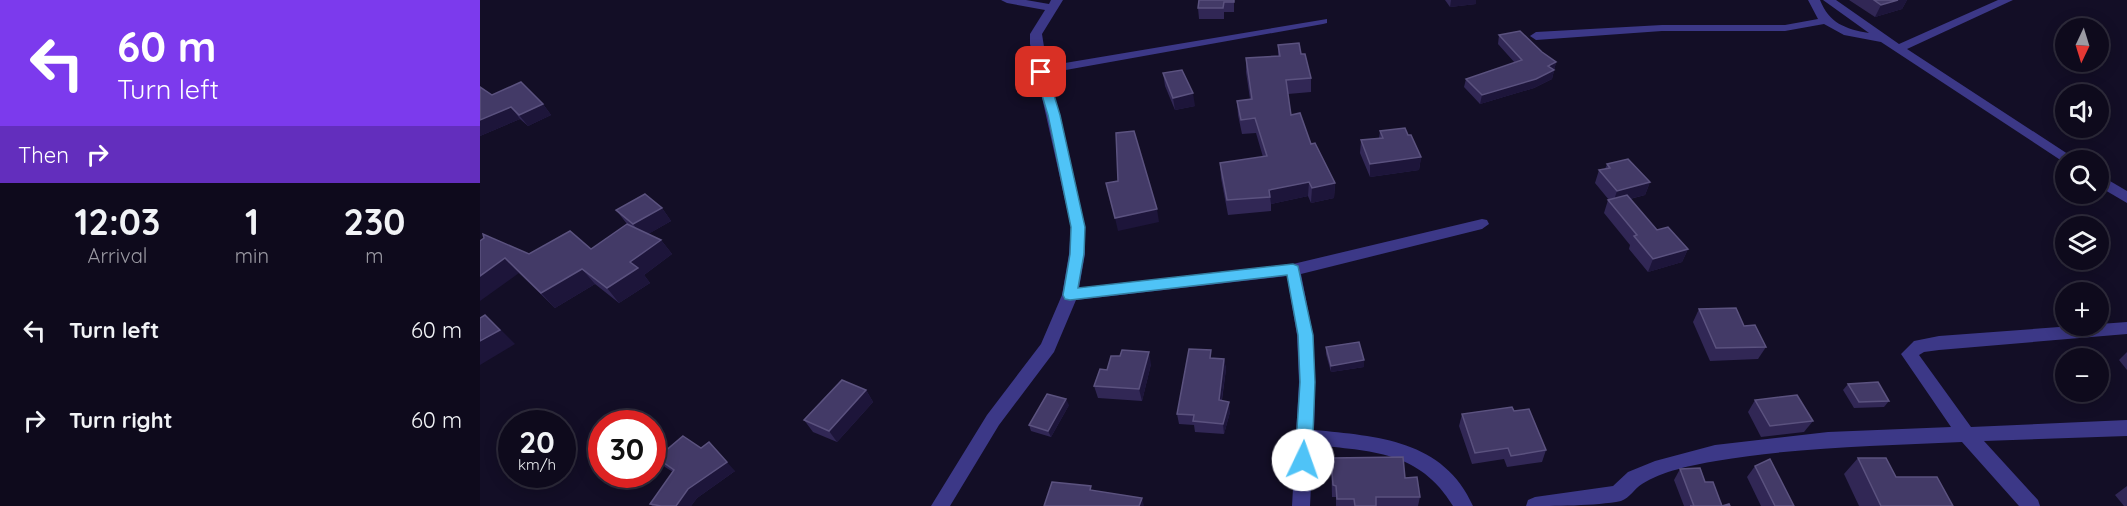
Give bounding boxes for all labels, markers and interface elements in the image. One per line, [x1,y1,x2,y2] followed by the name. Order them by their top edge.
[2055,18,2109,72] north arrow
[2055,18,2109,402] map controls
[117,20,217,73] text: 60 m
[18,24,96,102] icon: left
[1015,46,1066,97] pin
[1024,55,1057,88] icon: arrive
[117,72,219,106] text: Turn left
[2055,84,2109,138] button: sound
[81,138,114,171] icon: right
[18,141,69,169] text: Then
[2055,150,2109,204] button: search
[75,199,160,244] text: 12:03
[245,199,259,244] text: 1
[344,199,405,244] text: 230
[2055,216,2109,270] button: layers
[87,243,147,268] text: Arrival
[235,243,269,268] text: min
[365,243,384,268] text: m
[2055,282,2109,336] button: +
[18,314,51,347] icon: left
[69,316,159,344] text: Turn left
[411,316,462,344] text: 60 m
[2055,348,2109,402] button: −
[18,404,51,437] icon: right
[69,406,173,434] text: Turn right
[411,406,462,434] text: 60 m
[588,410,666,488] speed limit sign: 30
[519,423,555,461] text: 20
[1271,428,1335,492] position arrow
[518,455,556,474] text: km/h

